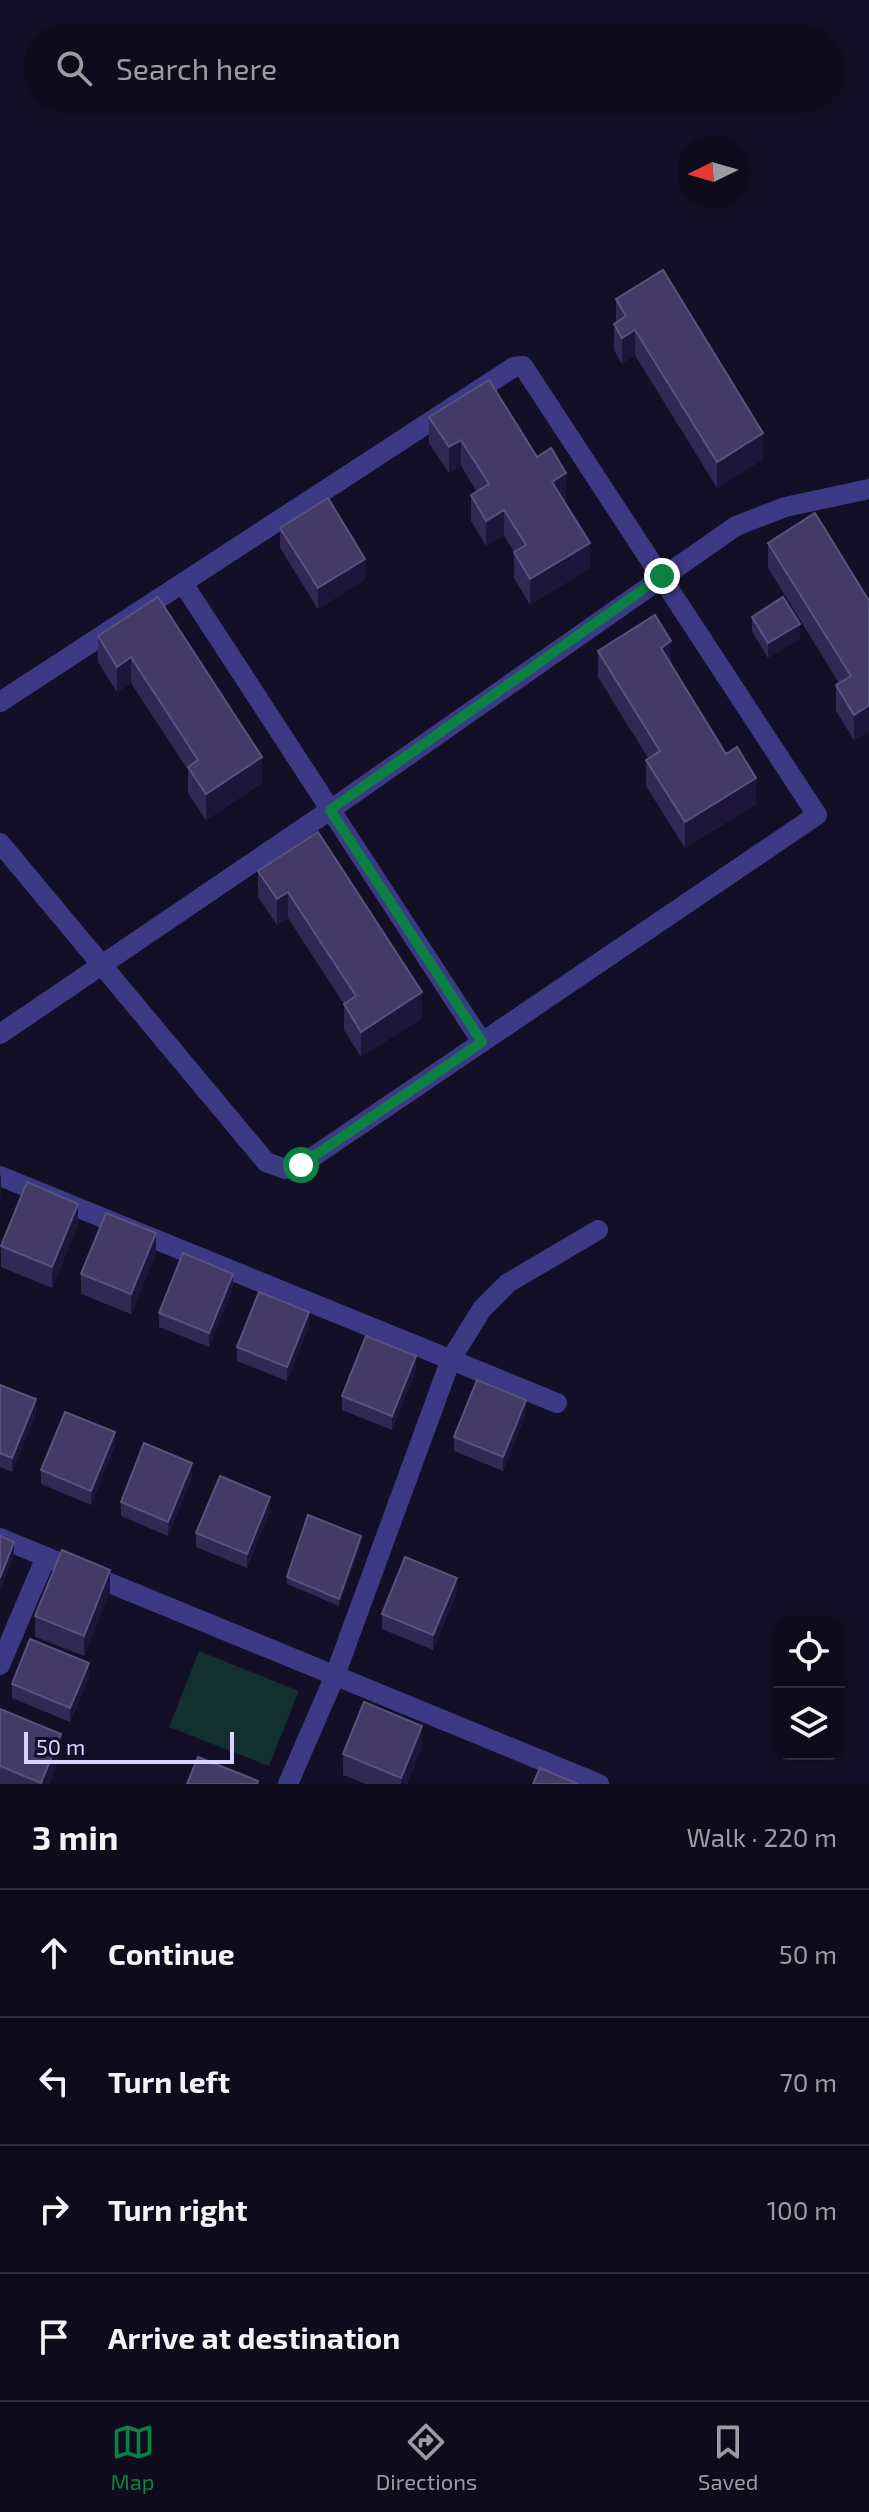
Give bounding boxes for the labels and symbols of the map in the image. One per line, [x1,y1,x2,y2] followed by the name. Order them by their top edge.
[677,136,749,208] north arrow
[644,558,680,594] route end
[283,1147,319,1183] route start
[24,1728,234,1764] scale bar

